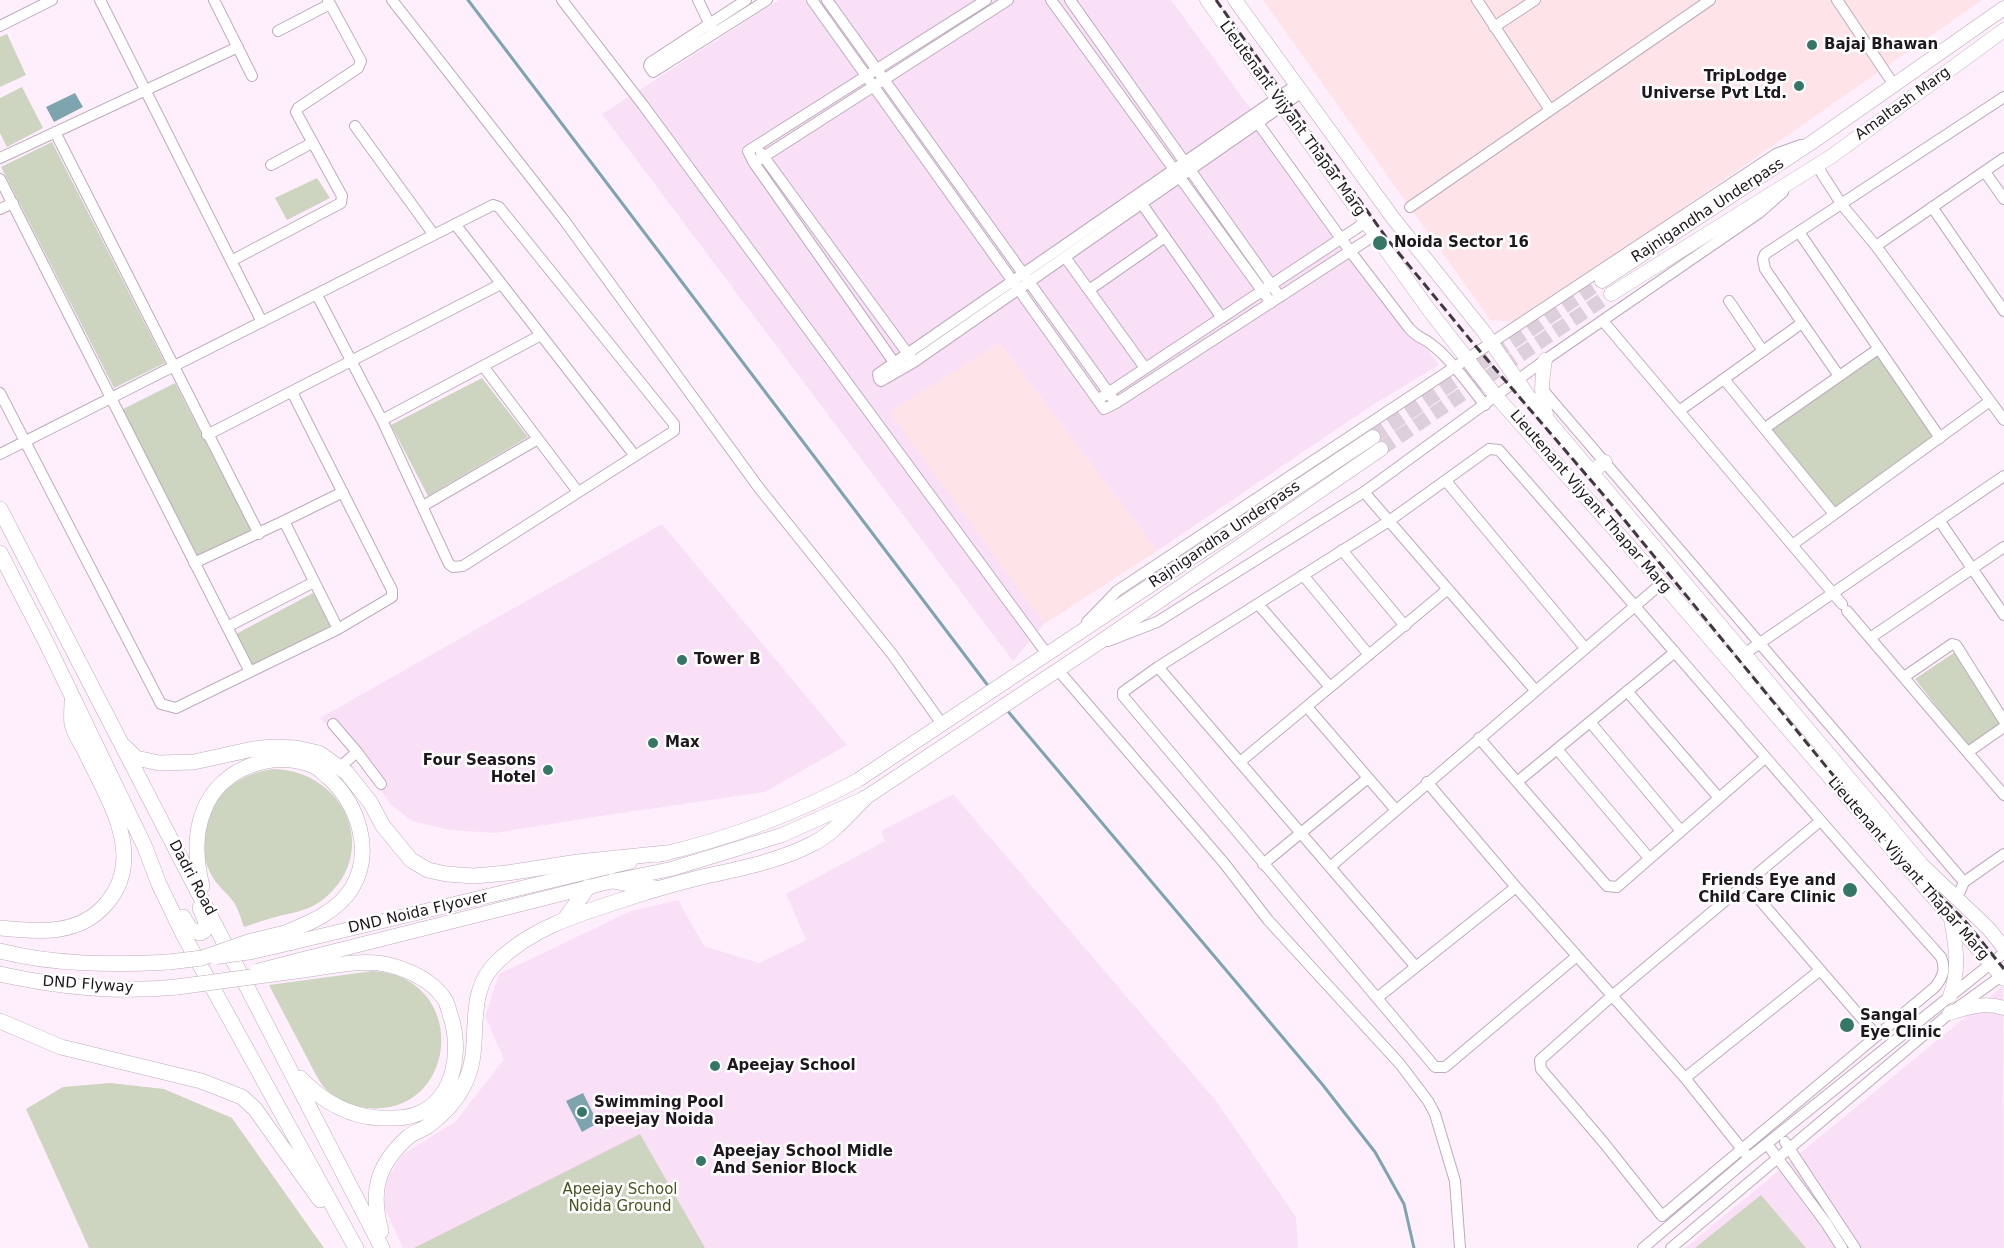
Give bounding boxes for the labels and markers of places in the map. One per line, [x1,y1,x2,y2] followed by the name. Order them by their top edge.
[1824,36,1938,54] place label: Bajaj Bhawan
[1805,38,1819,52] marker: Bajaj Bhawan
[1641,68,1787,103] place label: TripLodge Universe Pvt Ltd.
[1792,79,1806,93] marker: TripLodge Universe Pvt Ltd.
[1371,234,1389,252] marker: Noida Sector 16
[1394,234,1529,252] place label: Noida Sector 16
[694,651,761,669] place label: Tower B
[675,653,689,667] marker: Tower B
[665,734,700,752] place label: Max
[646,736,660,750] marker: Max
[423,752,536,787] place label: Four Seasons Hotel
[541,763,555,777] marker: Four Seasons Hotel
[1698,872,1836,907] place label: Friends Eye and Child Care Clinic
[1841,881,1859,899] marker: Friends Eye and Child Care Clinic
[1860,1007,1941,1042] place label: Sangal Eye Clinic
[1838,1016,1856,1034] marker: Sangal Eye Clinic
[727,1057,856,1075] place label: Apeejay School
[708,1059,722,1073] marker: Apeejay School
[594,1094,724,1129] place label: Swimming Pool apeejay Noida
[575,1105,589,1119] marker: Swimming Pool apeejay Noida
[713,1143,893,1178] place label: Apeejay School Midle And Senior Block
[694,1154,708,1168] marker: Apeejay School Midle And Senior Block

